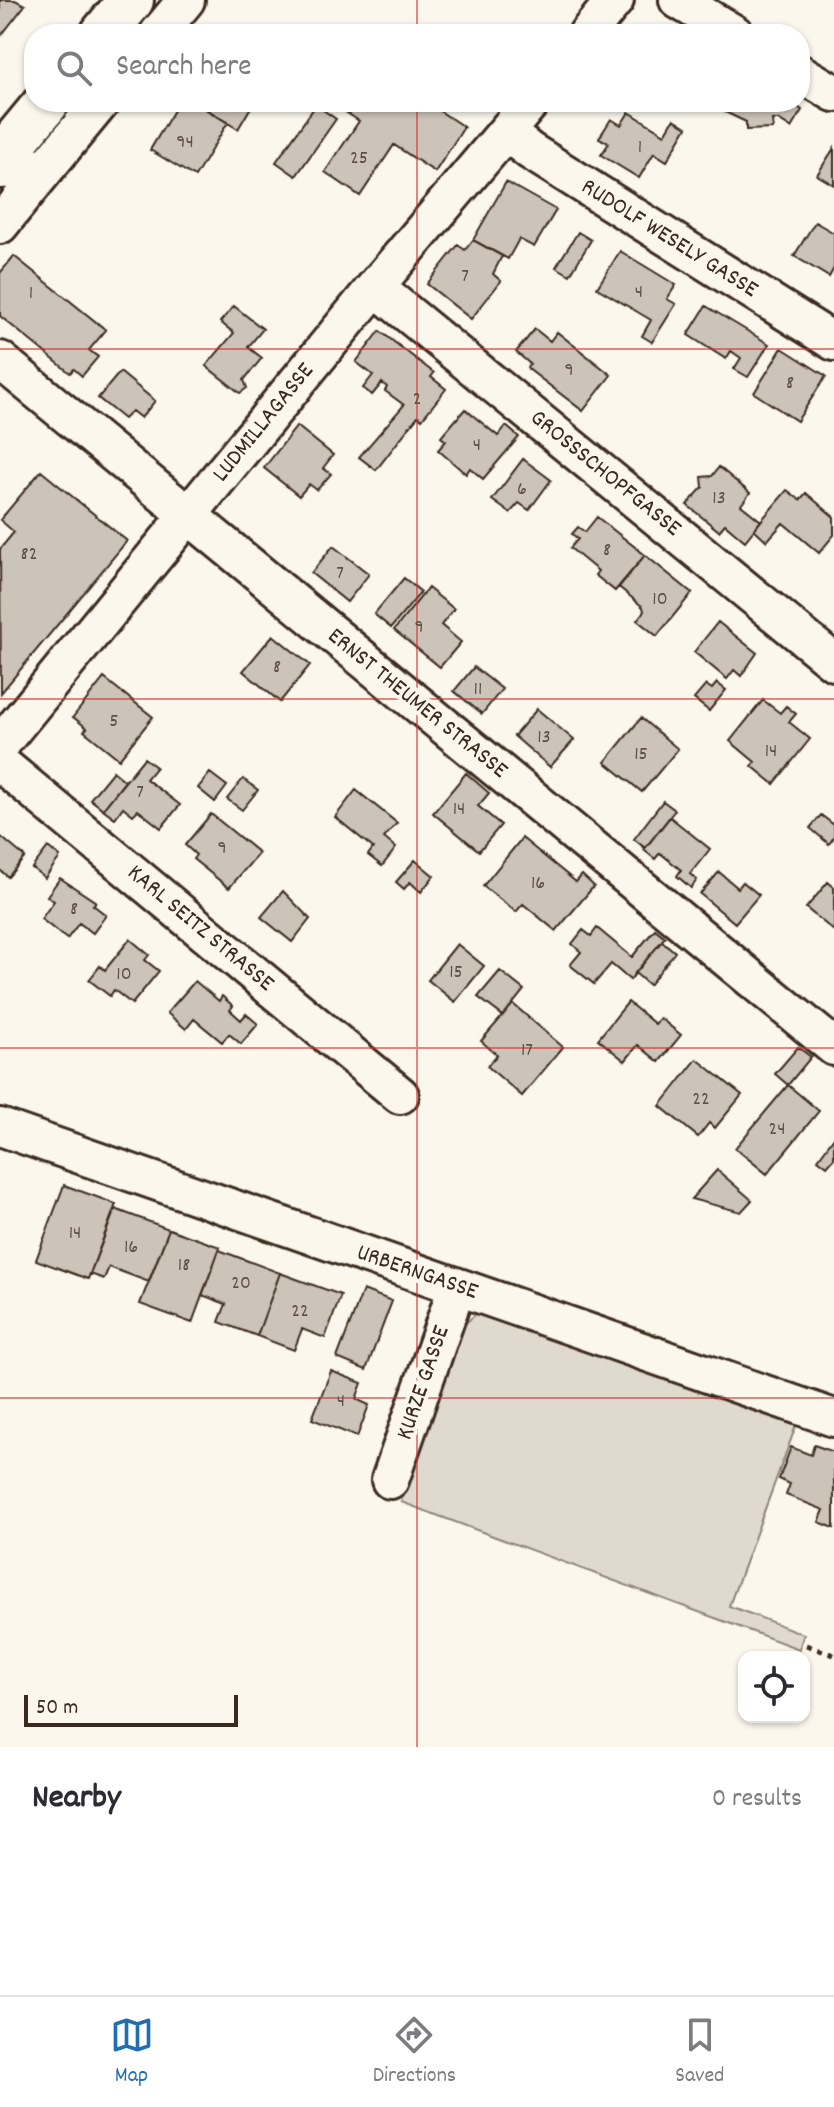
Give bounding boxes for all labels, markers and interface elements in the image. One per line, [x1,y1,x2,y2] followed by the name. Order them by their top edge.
[24,24,810,112] search box
[52,46,96,90] icon: search
[116,47,252,90] text: Search here
[176,129,194,157] house number: 94
[638,134,642,162] house number: 1
[350,145,368,173] house number: 25
[574,171,764,307] street label: RUDOLF WESELY GASSE
[461,263,469,291] house number: 7
[635,279,643,307] house number: 4
[29,280,33,308] house number: 1
[205,356,323,490] street label: LUDMILLAGASSE
[564,357,574,385] house number: 9
[786,370,794,398] house number: 8
[413,386,421,414] house number: 2
[522,402,688,546] street label: GROSSSCHOPFGASSE
[473,432,481,460] house number: 4
[517,476,527,504] house number: 6
[712,485,726,513] house number: 13
[603,537,611,565] house number: 8
[21,541,37,569] house number: 82
[336,560,344,588] house number: 7
[652,586,668,614] house number: 10
[414,614,424,642] house number: 9
[319,620,515,788] street label: ERNST THEUMER STRASSE
[273,654,281,682] house number: 8
[474,676,482,704] house number: 11
[109,708,119,736] house number: 5
[537,724,551,752] house number: 13
[765,738,777,766] house number: 14
[634,741,648,769] house number: 15
[136,779,144,807] house number: 7
[453,796,465,824] house number: 14
[217,835,227,863] house number: 9
[119,857,281,1001] street label: KARL SEITZ STRASSE
[531,870,545,898] house number: 16
[70,896,78,924] house number: 8
[449,959,463,987] house number: 15
[116,961,132,989] house number: 10
[521,1037,533,1065] house number: 17
[692,1086,710,1114] house number: 22
[768,1116,786,1144] house number: 24
[69,1220,81,1248] house number: 14
[124,1234,138,1262] house number: 16
[352,1236,482,1310] street label: URBERNGASSE
[178,1252,190,1280] house number: 18
[231,1270,251,1298] house number: 20
[291,1298,309,1326] house number: 22
[389,1321,459,1445] street label: KURZE GASSE
[337,1388,345,1416] house number: 4
[738,1651,810,1723] map controls
[738,1651,810,1723] button: locate
[24,1691,238,1727] scale bar
[36,1693,78,1724] text: 50 m
[32,1775,121,1824] text: Nearby
[712,1781,802,1818] text: 0 results
[110,2013,154,2092] tab: Map
[373,2013,456,2092] tab: Directions
[675,2013,724,2092] tab: Saved

